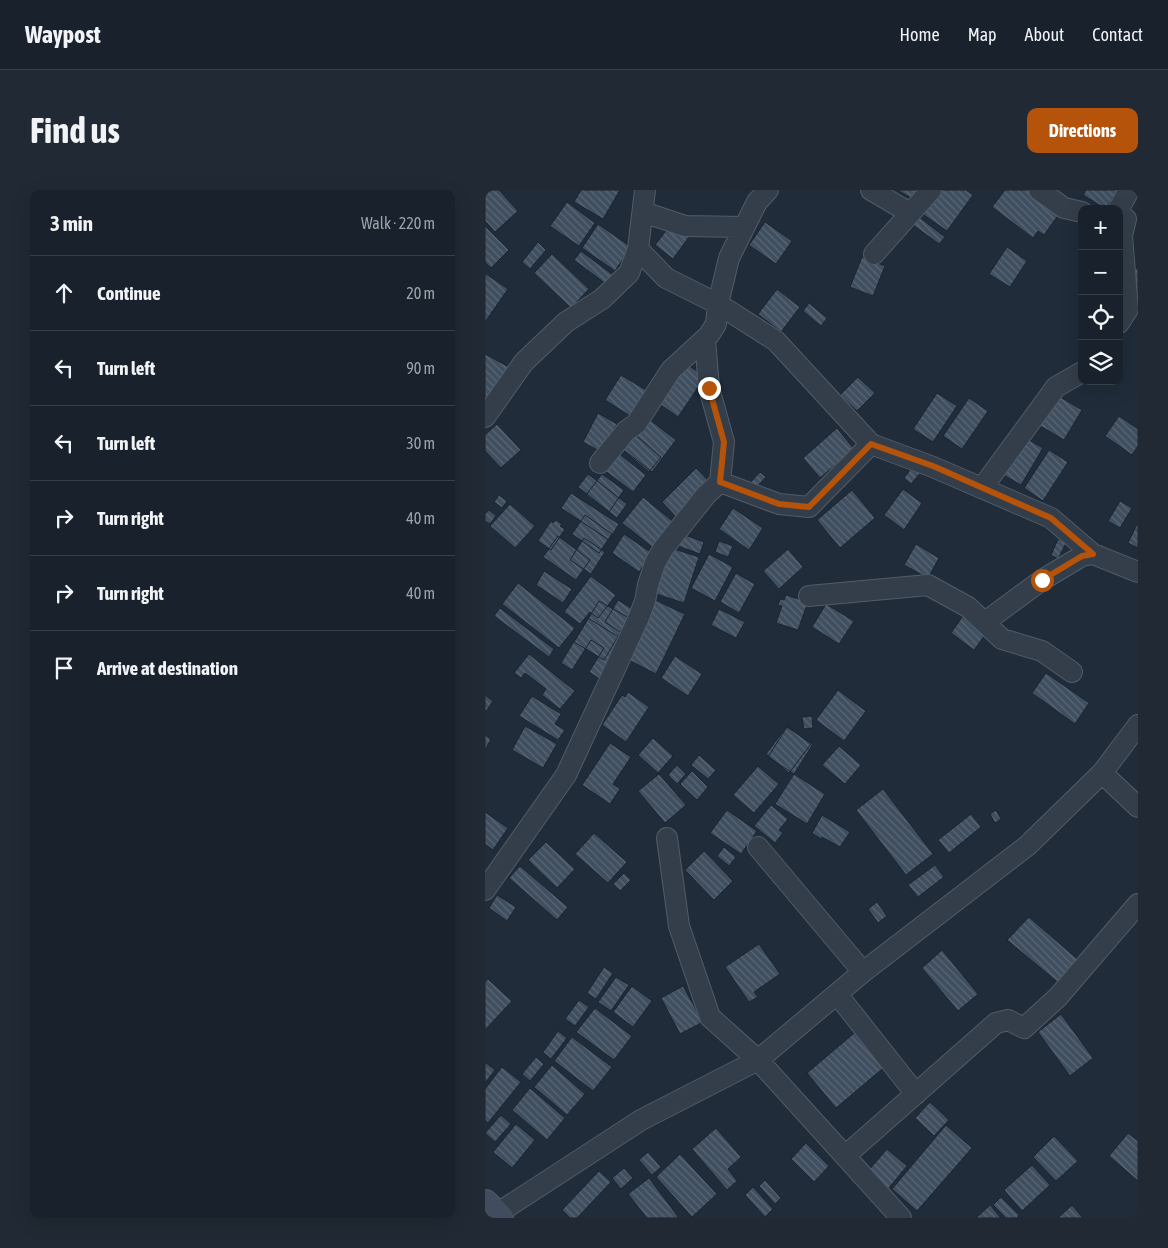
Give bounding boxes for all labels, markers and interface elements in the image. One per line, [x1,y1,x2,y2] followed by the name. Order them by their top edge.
[25,21,101,48] text: Waypost
[900,24,940,45] text: Home
[968,24,997,45] text: Map
[1025,24,1064,45] text: About
[1092,24,1143,45] text: Contact
[1027,108,1138,153] button: Directions
[30,110,120,150] text: Find us
[1078,205,1123,385] map controls
[1078,205,1123,250] button: +
[50,211,93,235] text: 3 min
[361,214,435,232] text: Walk · 220 m
[1078,250,1123,295] button: −
[50,279,78,307] icon: ahead
[97,282,161,304] text: Continue
[406,284,435,302] text: 20 m
[1078,295,1123,340] button: locate
[1078,340,1123,385] button: layers
[50,354,78,382] icon: left
[97,357,155,379] text: Turn left
[406,359,435,377] text: 90 m
[698,377,721,400] route end
[50,429,78,457] icon: left
[97,432,155,454] text: Turn left
[406,434,435,452] text: 30 m
[50,504,78,532] icon: right
[97,507,164,529] text: Turn right
[406,509,435,527] text: 40 m
[1031,569,1054,592] route start
[50,579,78,607] icon: right
[97,582,164,604] text: Turn right
[406,584,435,602] text: 40 m
[50,654,78,682] icon: arrive
[97,657,238,679] text: Arrive at destination

